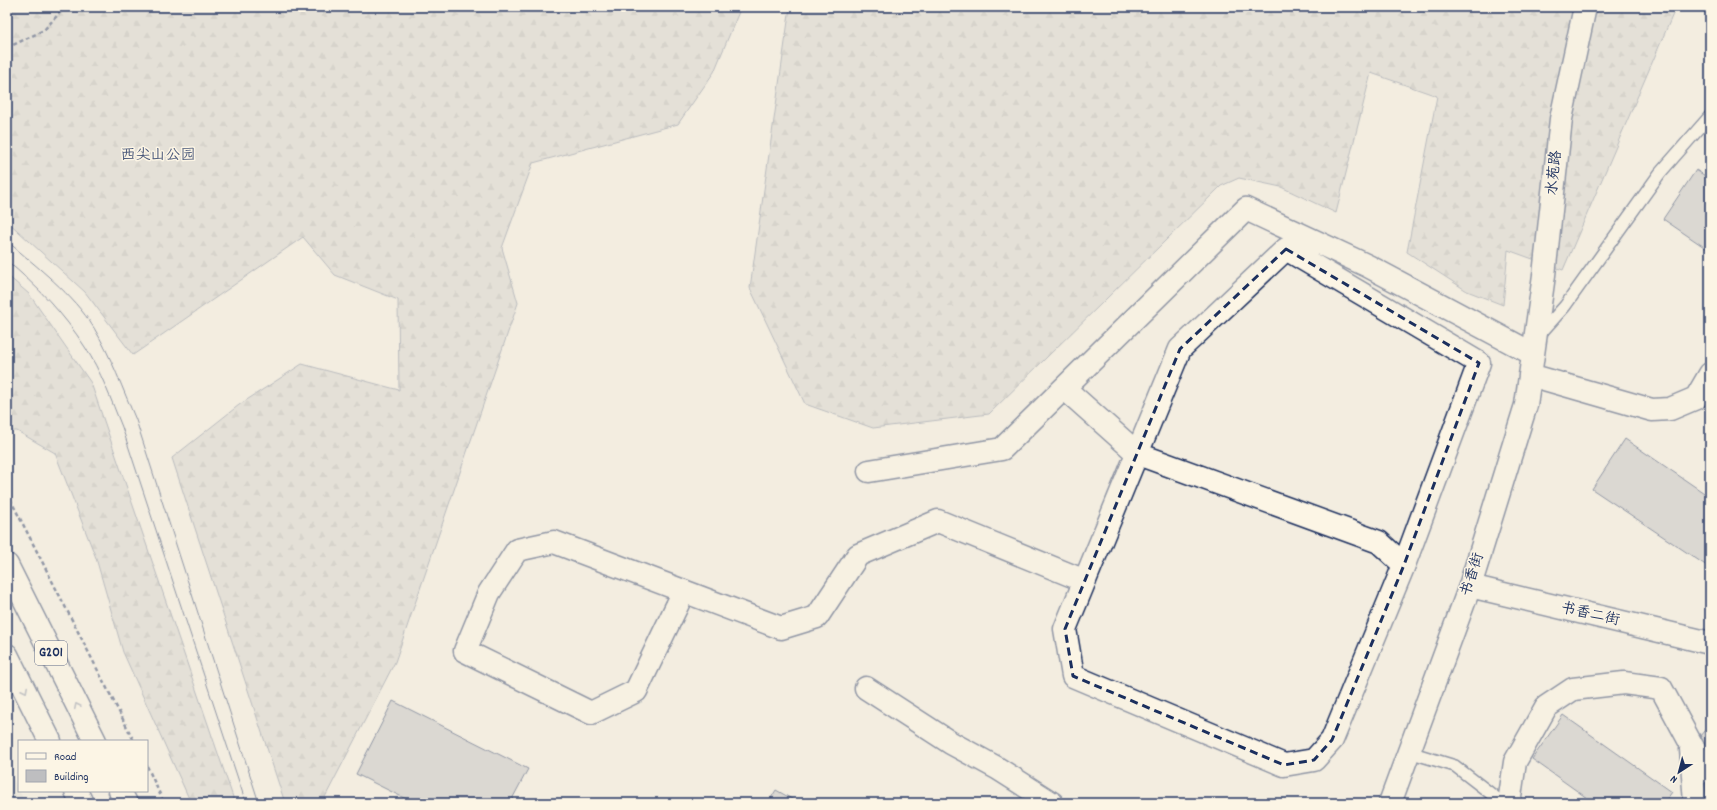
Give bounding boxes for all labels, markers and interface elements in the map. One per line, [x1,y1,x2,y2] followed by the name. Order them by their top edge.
[120,145,196,167] park label: 西尖山公园
[1542,149,1568,197] street label: 水苑路
[1456,550,1490,600] street label: 书香街
[1558,598,1622,632] street label: 书香二街
[35,641,67,665] road number: G201
[20,686,27,693] one-way arrow
[75,703,82,710] one-way arrow
[18,740,148,792] legend
[54,749,76,766] text: Road
[1659,752,1699,792] north arrow
[54,769,89,786] text: Building
[1667,770,1681,787] text: N

